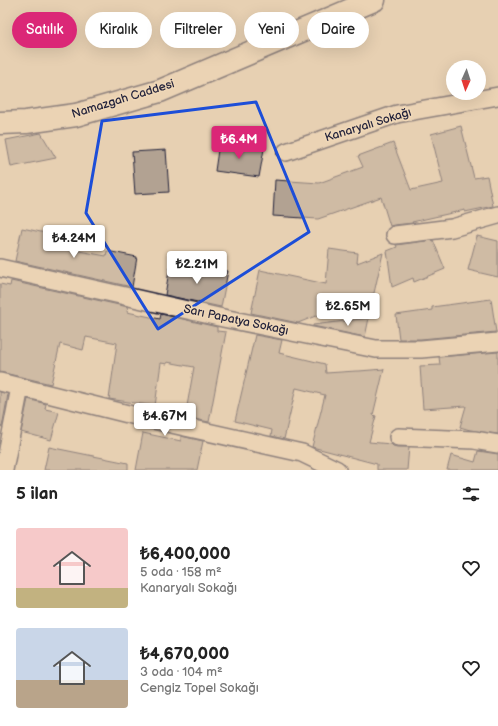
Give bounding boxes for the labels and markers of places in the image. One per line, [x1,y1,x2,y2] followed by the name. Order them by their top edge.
[211,126,267,160] pin: ₺6.4M
[41,225,107,259] pin: ₺4.24M
[164,251,230,285] pin: ₺2.21M
[315,293,381,327] pin: ₺2.65M
[132,403,198,437] pin: ₺4.67M

